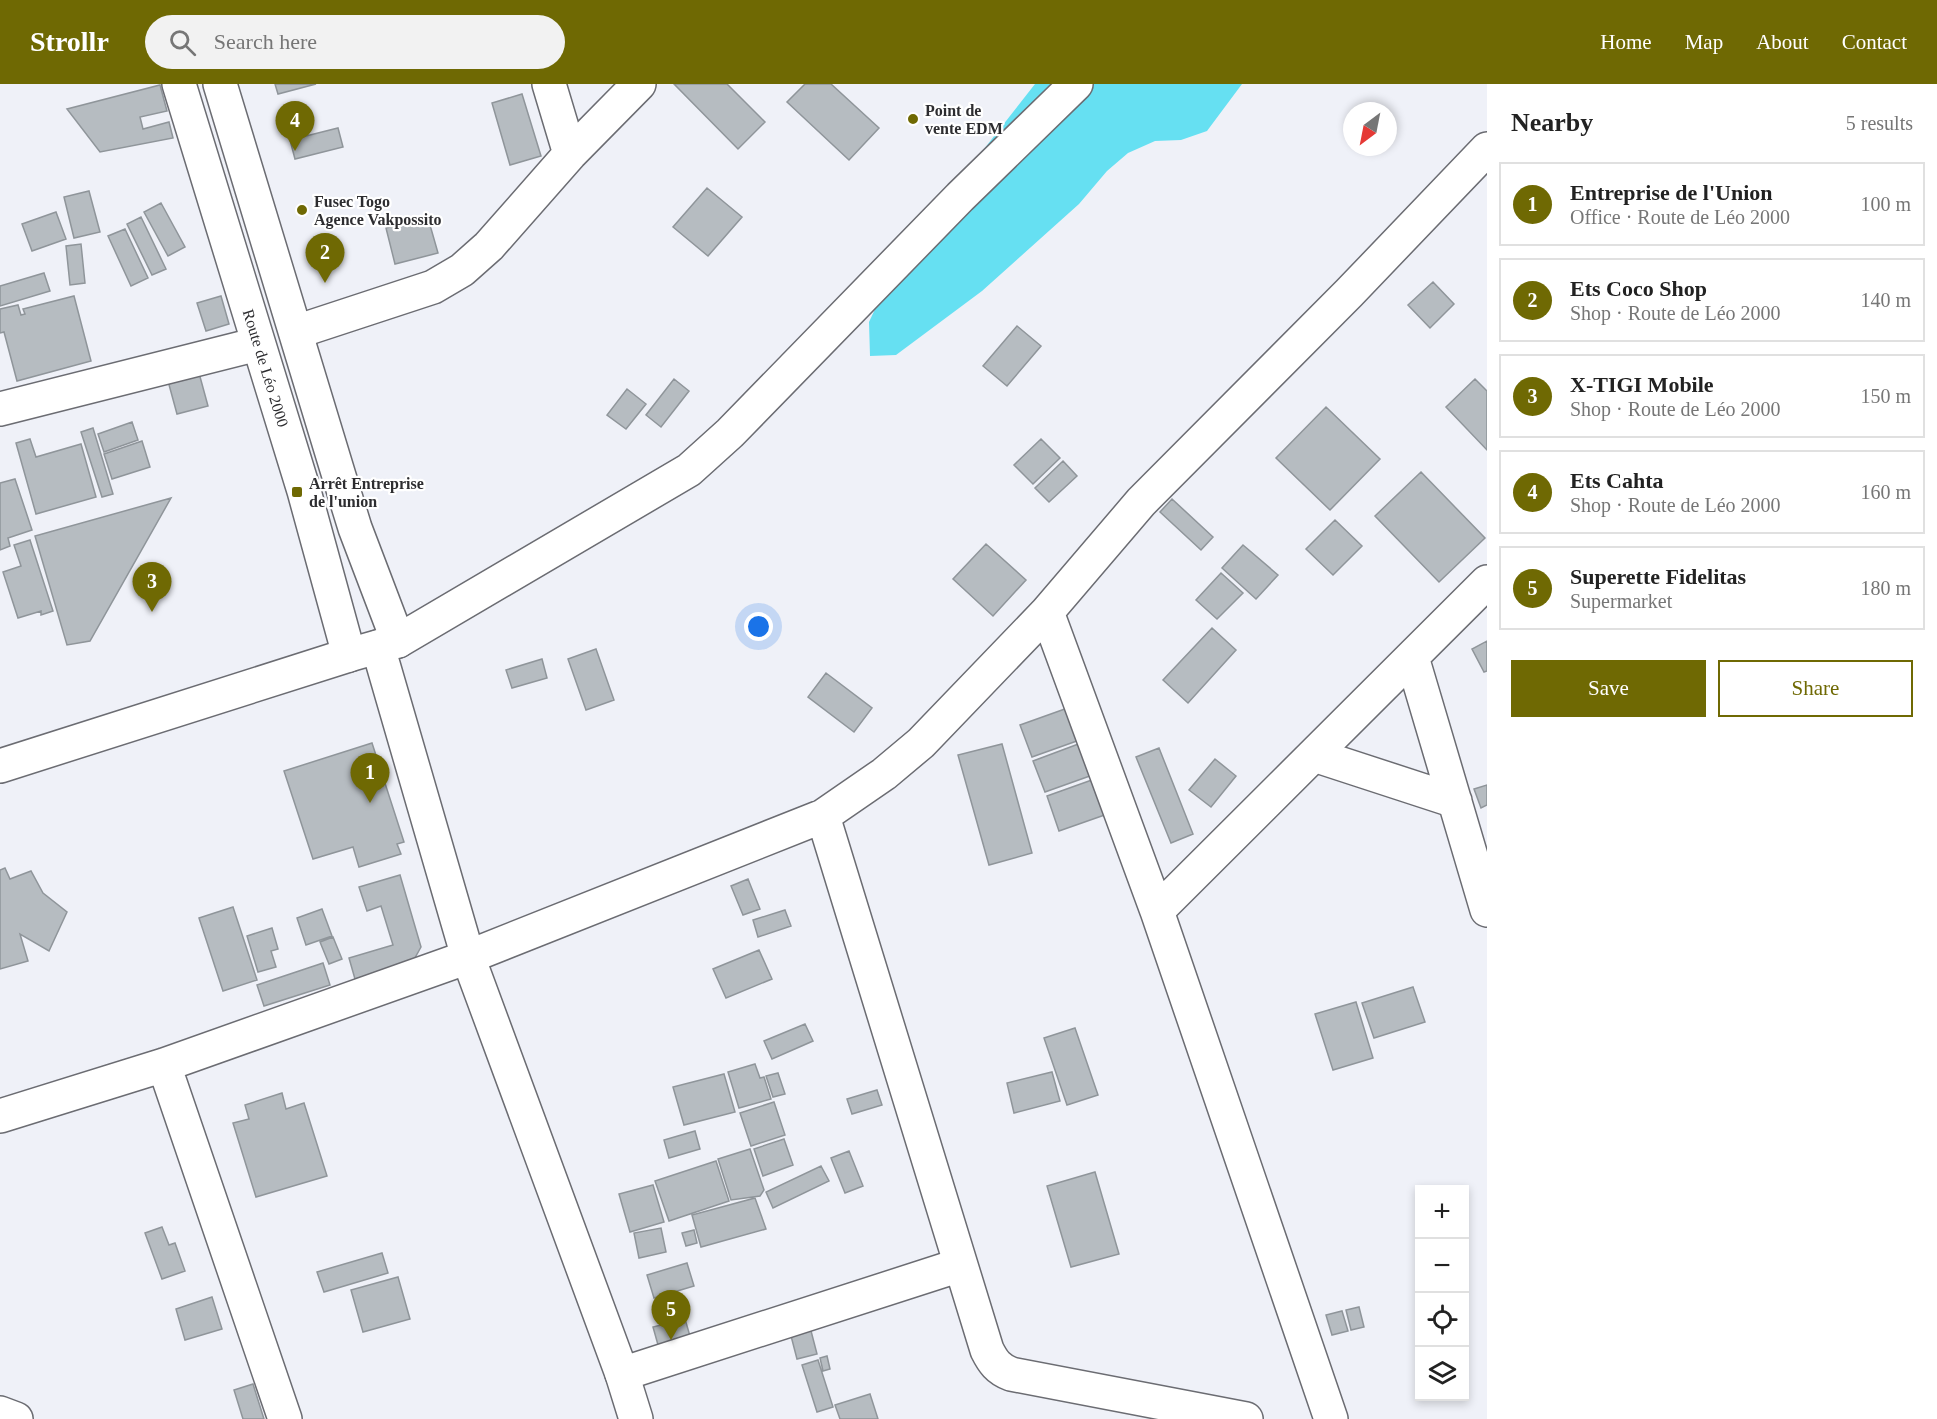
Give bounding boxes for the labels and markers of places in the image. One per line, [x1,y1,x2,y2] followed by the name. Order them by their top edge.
[276,101,314,151] pin: 4
[925,102,1003,137] place label: Point de vente EDM
[906,112,920,126] marker: Point de vente EDM
[314,193,442,229] place label: Fusec Togo Agence Vakpossito
[295,203,309,217] marker: Fusec Togo Agence Vakpossito
[306,234,344,283] pin: 2
[309,475,424,510] place label: Arrêt Entreprise de l'union
[290,485,304,499] marker: Arrêt Entreprise de l'union
[132,562,172,612] pin: 3
[350,754,389,803] pin: 1
[652,1290,690,1340] pin: 5

